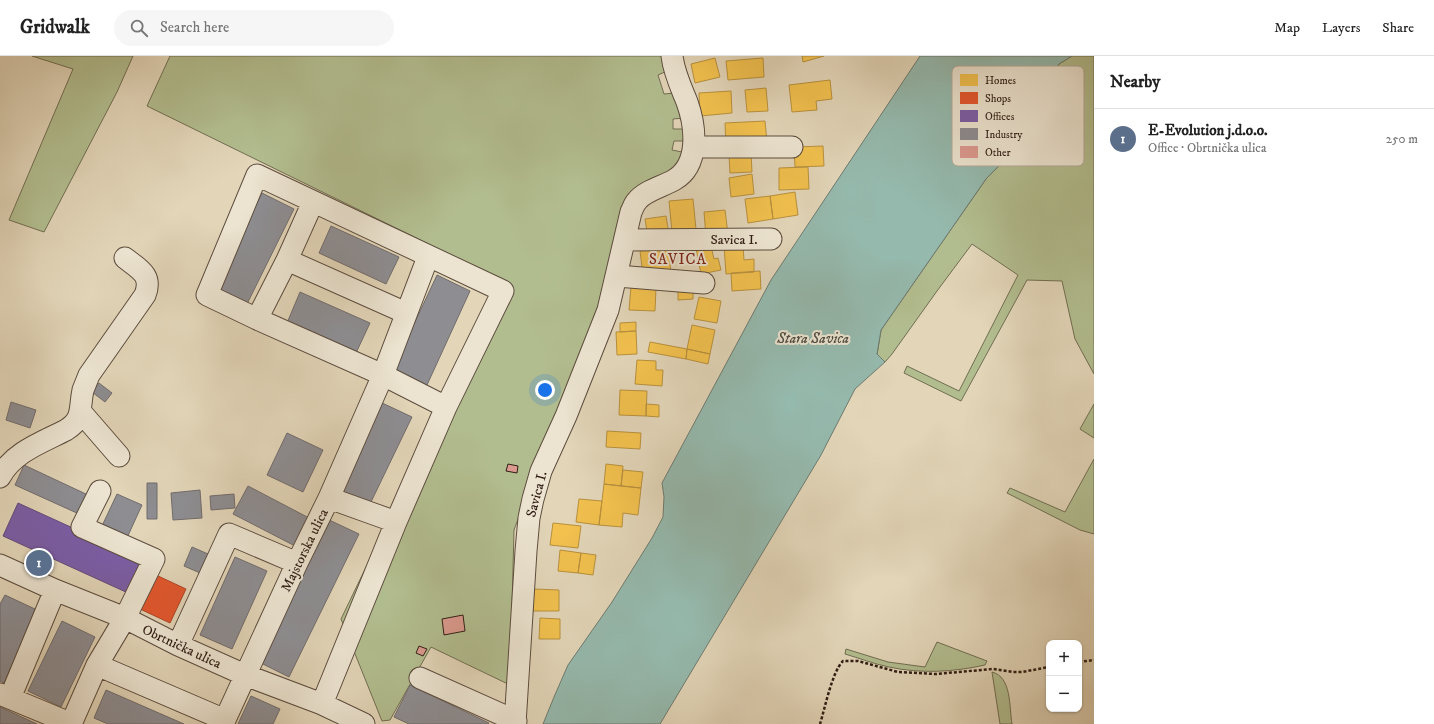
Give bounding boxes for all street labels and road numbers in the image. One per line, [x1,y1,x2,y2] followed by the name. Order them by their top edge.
[710,231,758,249] street label: Savica I.
[522,469,552,519] street label: Savica I.
[277,506,333,595] street label: Majstorska ulica
[139,621,224,673] street label: Obrtnička ulica

